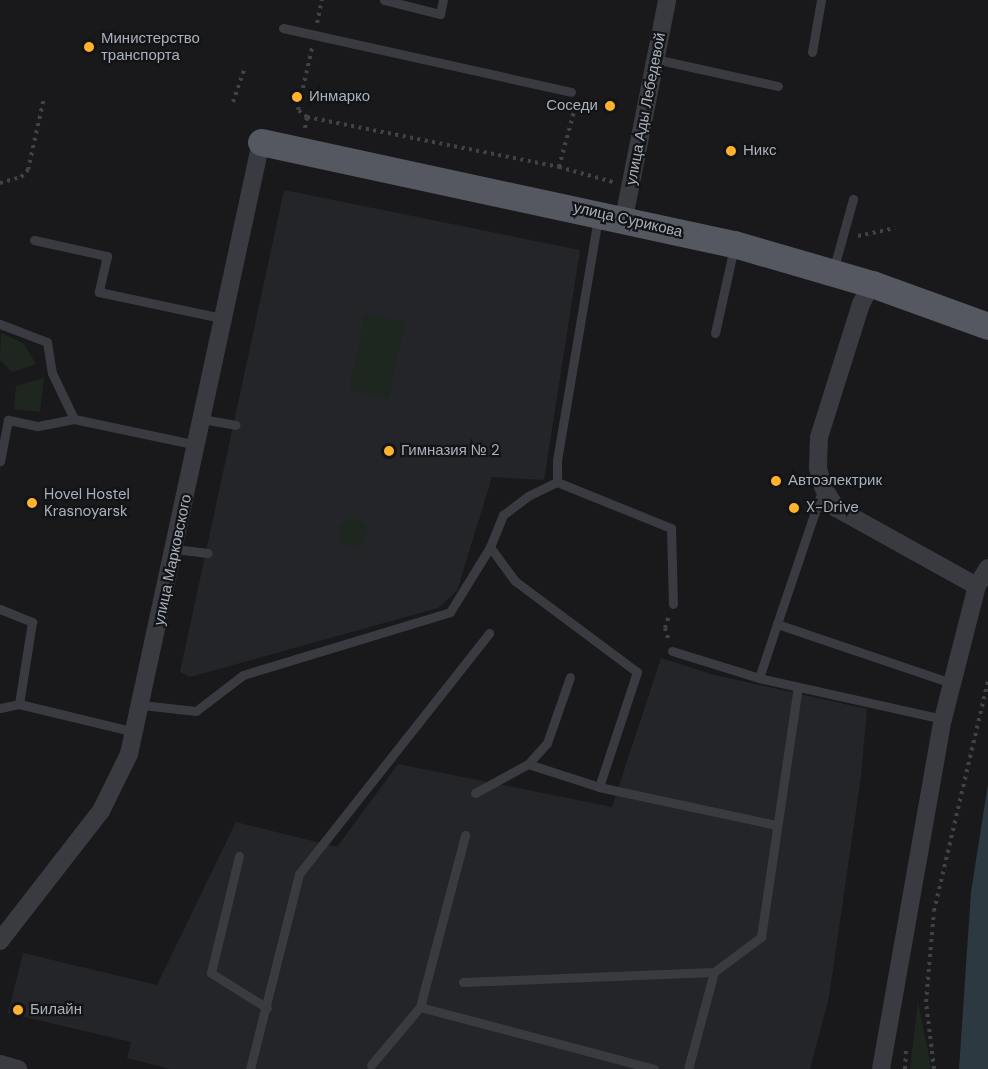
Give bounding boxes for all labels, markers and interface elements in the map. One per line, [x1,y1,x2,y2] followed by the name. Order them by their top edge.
[101,29,200,64] place label: Министерство транспорта
[622,31,670,187] street label: улица Ады Лебедевой
[82,40,96,54] marker: Министерство транспорта
[309,88,370,106] place label: Инмарко
[290,90,304,104] marker: Инмарко
[546,97,598,115] place label: Соседи
[603,99,617,113] marker: Соседи
[743,142,776,160] place label: Никс
[724,144,738,158] marker: Никс
[572,199,684,241] street label: улица Сурикова
[401,442,500,460] place label: Гимназия № 2
[382,444,396,458] marker: Гимназия № 2
[788,472,882,490] place label: Автоэлектрик
[769,474,783,488] marker: Автоэлектрик
[44,485,130,520] place label: Hovel Hostel Krasnoyarsk
[150,493,196,627] street label: улица Марковского
[25,496,39,510] marker: Hovel Hostel Krasnoyarsk
[806,499,859,517] place label: X-Drive
[787,501,801,515] marker: X-Drive
[30,1001,82,1019] place label: Билайн
[11,1003,25,1017] marker: Билайн

